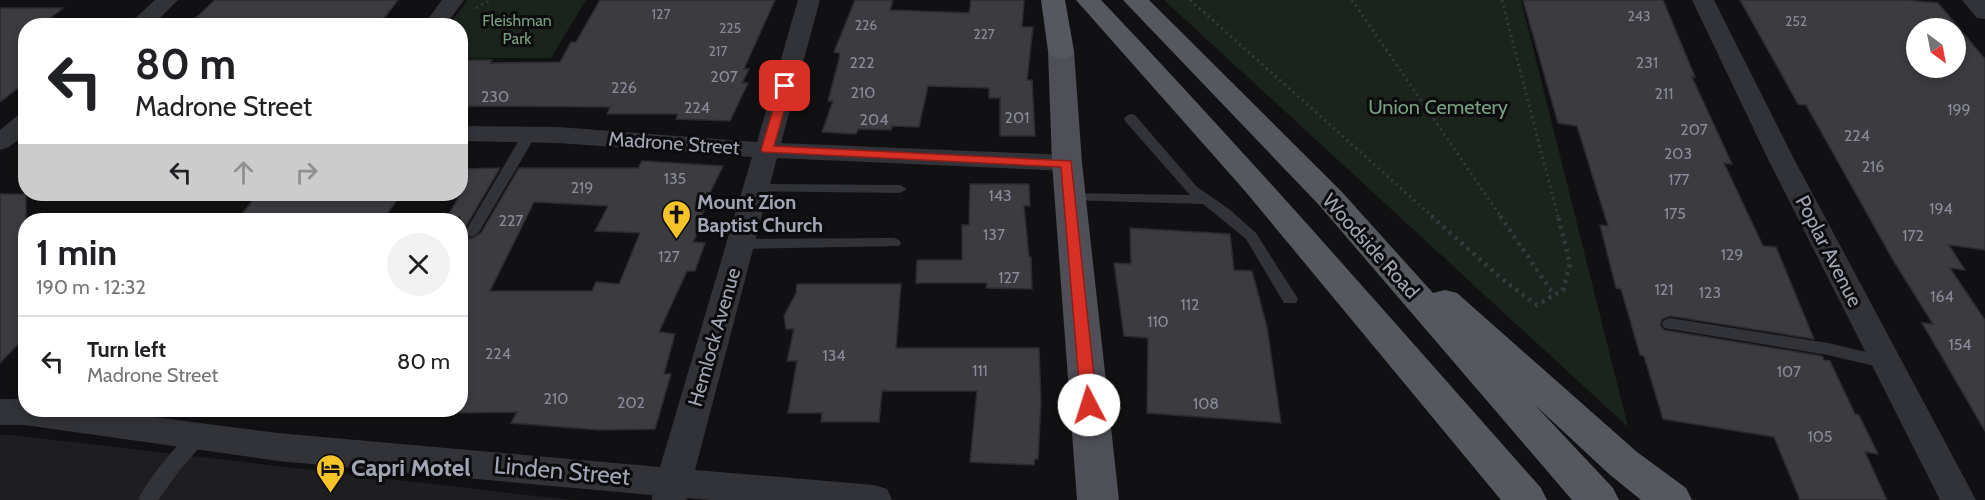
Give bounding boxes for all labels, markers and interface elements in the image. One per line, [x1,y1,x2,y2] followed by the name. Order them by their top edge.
[652,5,670,23] house number: 127
[1627,7,1651,25] house number: 243
[482,11,552,48] park label: Fleishman Park
[1785,12,1807,30] house number: 252
[855,16,877,34] house number: 226
[1906,18,1966,78] north arrow
[1906,18,1966,78] map controls
[719,19,741,37] house number: 225
[973,25,995,43] house number: 227
[135,38,236,90] text: 80 m
[36,42,114,120] icon: left
[709,42,727,60] house number: 217
[849,53,875,72] house number: 222
[1636,53,1658,72] house number: 231
[759,60,810,111] pin
[710,67,738,86] house number: 207
[768,69,801,102] icon: arrive
[611,78,637,97] house number: 226
[851,83,875,102] house number: 210
[1655,84,1673,103] house number: 211
[481,87,509,106] house number: 230
[135,90,312,123] text: Madrone Street
[1368,95,1508,119] park label: Union Cemetery
[684,98,710,117] house number: 224
[1947,100,1971,119] house number: 199
[1005,108,1029,127] house number: 201
[860,110,888,129] house number: 204
[1680,120,1708,139] house number: 207
[608,126,741,160] street label: Madrone Street
[1844,126,1870,145] house number: 224
[1664,144,1692,163] house number: 203
[164,156,197,189] icon: left
[227,156,260,189] icon: ahead
[290,156,323,189] icon: right
[1862,157,1884,176] house number: 216
[664,169,686,188] house number: 135
[1668,170,1690,189] house number: 177
[571,178,593,197] house number: 219
[988,186,1012,205] house number: 143
[1318,189,1424,303] street label: Woodside Road
[697,190,823,237] place label: Mount Zion Baptist Church
[1791,191,1867,311] street label: Poplar Avenue
[660,198,692,240] church icon: Mount Zion Baptist Church
[1929,199,1953,218] house number: 194
[1664,204,1686,223] house number: 175
[499,211,523,230] house number: 227
[983,225,1005,244] house number: 137
[1902,226,1924,245] house number: 172
[36,230,117,274] text: 1 min
[387,233,450,296] button: close
[1721,245,1743,264] house number: 129
[658,247,680,266] house number: 127
[683,265,745,409] street label: Hemlock Avenue
[998,268,1020,287] house number: 127
[36,275,146,299] text: 190 m · 12:32
[1655,280,1673,299] house number: 121
[1699,283,1721,302] house number: 123
[1930,287,1954,306] house number: 164
[1181,295,1199,314] house number: 112
[1147,312,1169,331] house number: 110
[1948,335,1972,354] house number: 154
[87,336,166,363] text: Turn left
[485,344,511,363] house number: 224
[36,345,69,378] icon: left
[822,346,846,365] house number: 134
[397,348,450,375] text: 80 m
[972,361,988,380] house number: 111
[1777,362,1801,381] house number: 107
[87,363,218,387] text: Madrone Street
[1057,373,1121,437] position arrow
[544,389,568,408] house number: 210
[617,393,645,412] house number: 202
[1193,394,1219,413] house number: 108
[1807,427,1833,446] house number: 105
[493,450,631,491] street label: Linden Street
[314,452,346,494] hotel icon: Capri Motel
[351,453,471,482] place label: Capri Motel

